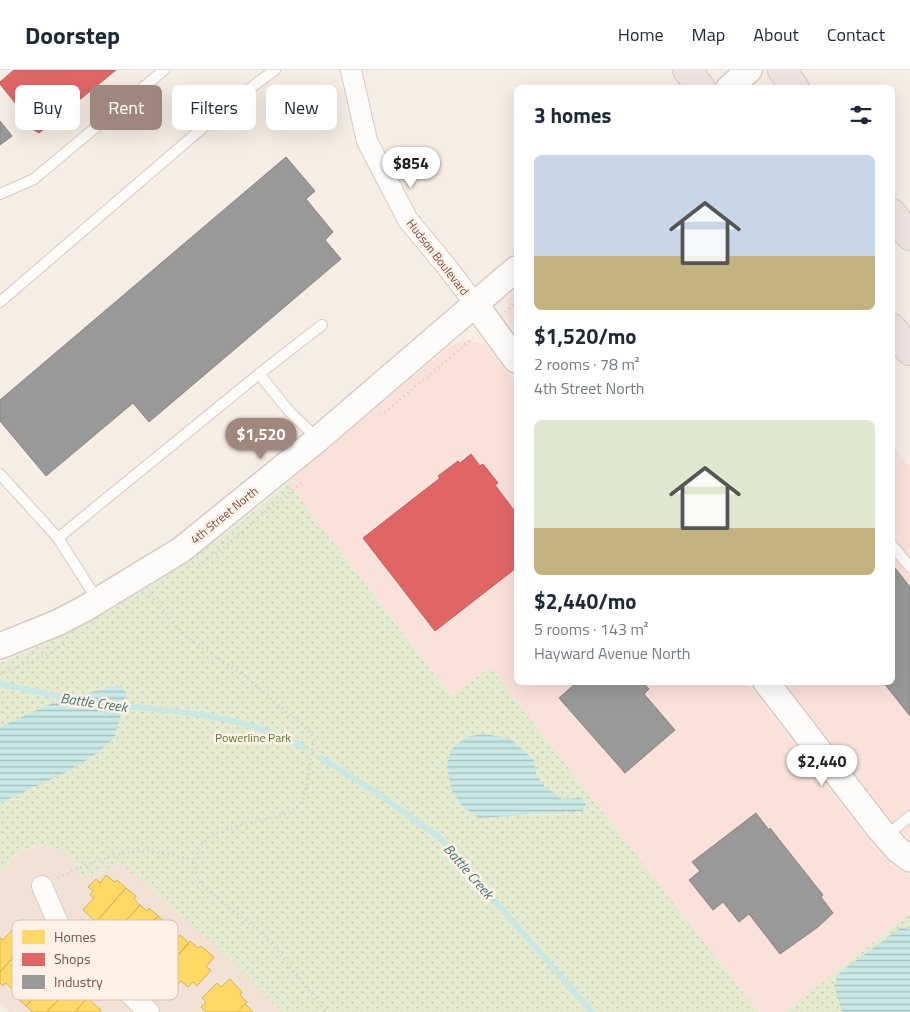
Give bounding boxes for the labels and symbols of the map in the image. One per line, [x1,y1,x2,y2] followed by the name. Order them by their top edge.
[381,146,441,189] pin: $854
[402,215,474,299] street label: Hudson Boulevard
[220,418,302,460] pin: $1,520
[186,482,262,548] street label: 4th Street North
[59,687,130,717] water label: Battle Creek
[215,728,291,747] park label: Powerline Park
[781,744,863,787] pin: $2,440
[439,839,500,905] water label: Battle Creek
[12,920,178,1000] legend
[54,926,96,947] text: Homes
[54,948,90,969] text: Shops
[54,971,103,992] text: Industry

